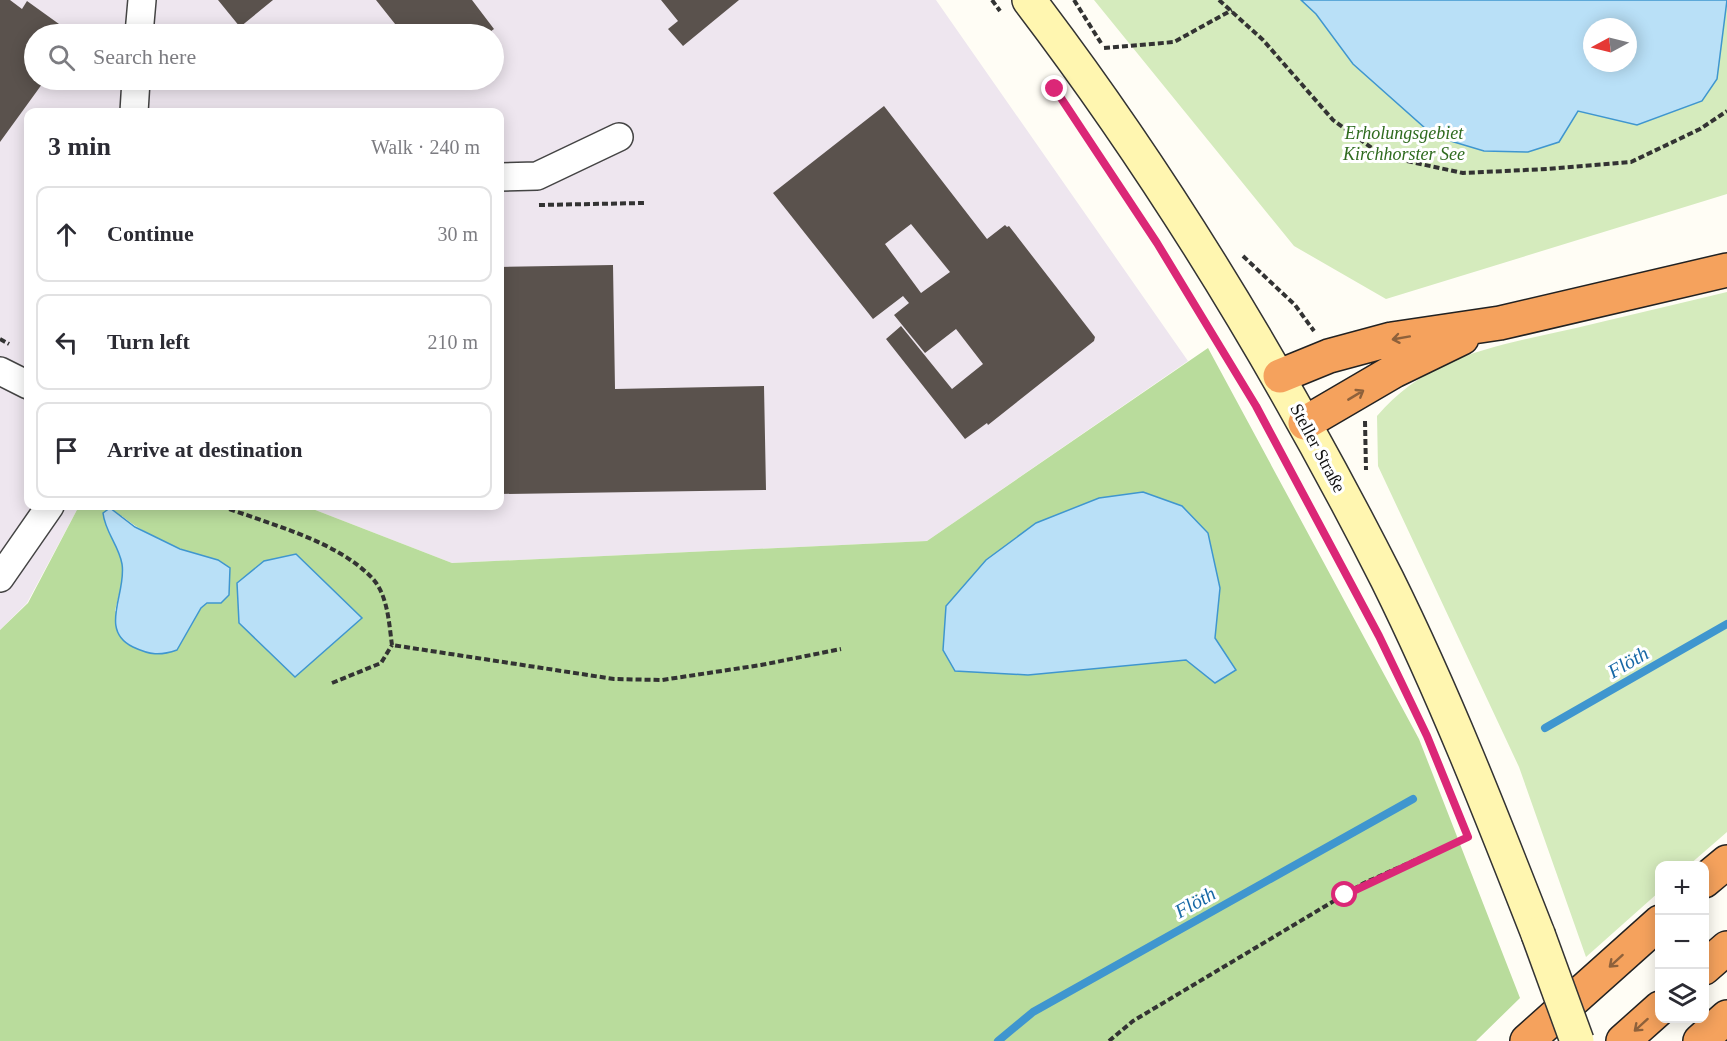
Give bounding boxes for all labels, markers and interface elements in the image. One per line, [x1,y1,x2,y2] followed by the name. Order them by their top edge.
[1583,18,1637,72] north arrow
[24,24,504,90] search box
[45,41,78,74] icon: search
[93,44,196,69] text: Search here
[1041,75,1067,101] route end
[1342,123,1465,164] park label: Erholungsgebiet Kirchhorster See
[48,132,111,161] text: 3 min
[371,136,480,158] text: Walk · 240 m
[50,218,83,251] icon: ahead
[107,221,194,246] text: Continue
[437,223,478,245] text: 30 m
[50,326,83,359] icon: left
[107,329,190,354] text: Turn left
[427,331,478,353] text: 210 m
[1391,333,1411,344] one-way arrow
[1347,388,1364,400] one-way arrow
[1286,400,1350,496] street label: Steller Straße
[50,434,83,467] icon: arrive
[107,437,303,462] text: Arrive at destination
[1603,642,1652,683] water label: Flöth
[1655,861,1709,1023] map controls
[1655,861,1709,915] button: +
[1331,881,1357,907] route start
[1170,882,1219,923] water label: Flöth
[1655,915,1709,969] button: −
[1609,954,1624,968] one-way arrow
[1655,969,1709,1023] button: layers
[1634,1018,1649,1032] one-way arrow

